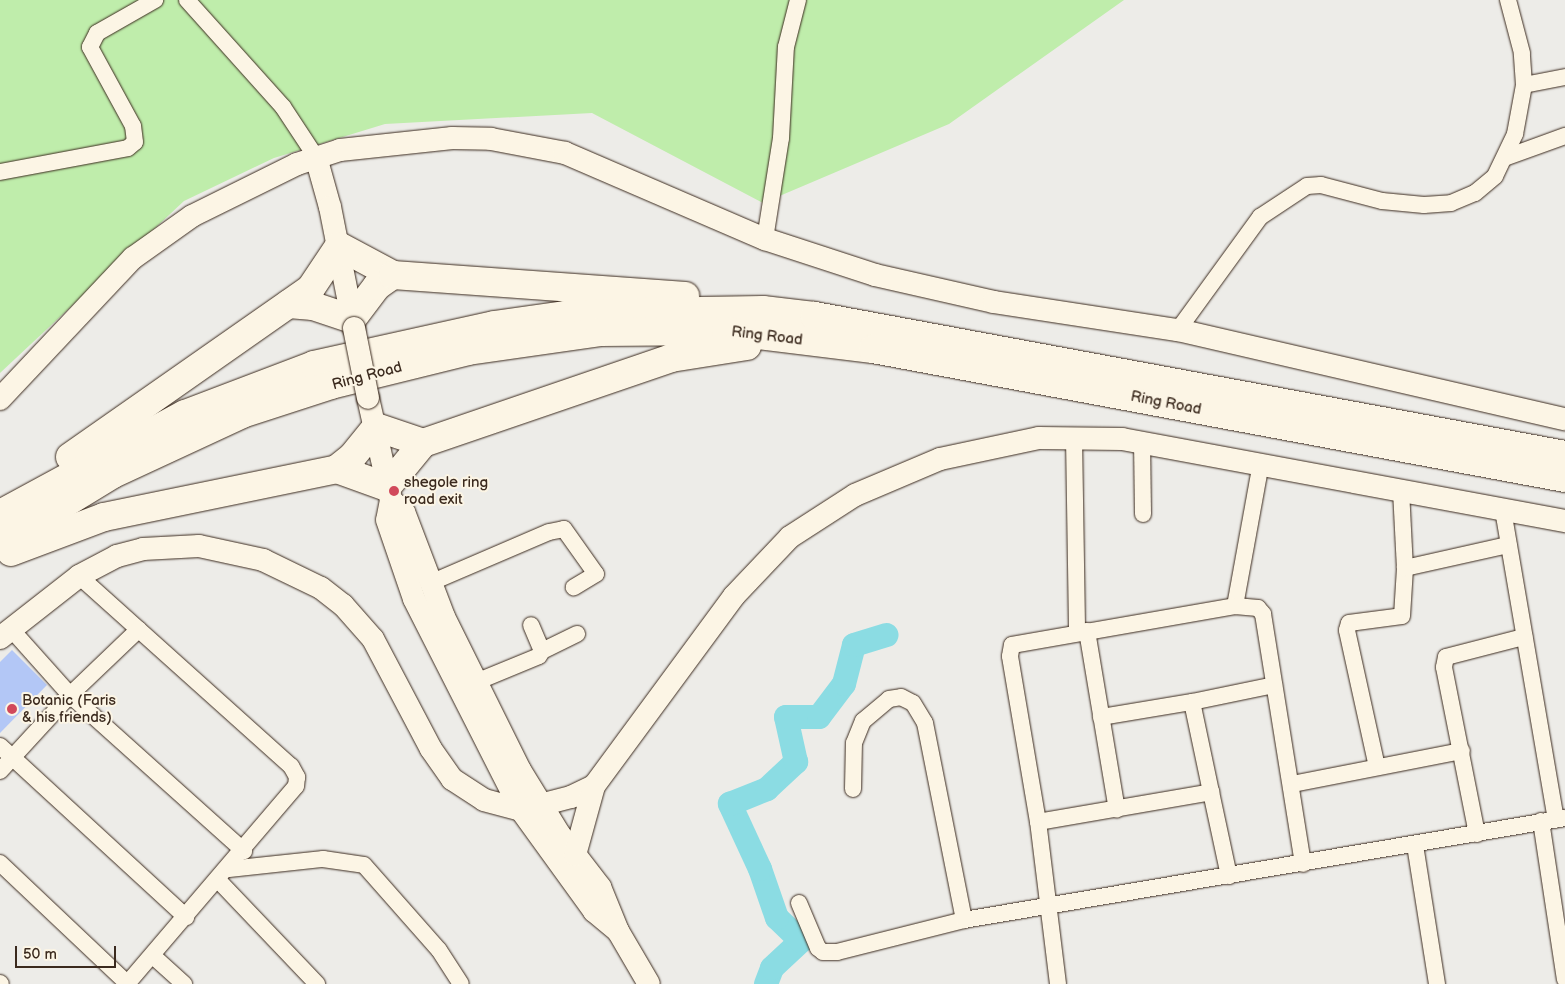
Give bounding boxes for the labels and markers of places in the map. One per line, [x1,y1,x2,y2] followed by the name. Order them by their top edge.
[404,473,488,508] place label: shegole ring road exit
[388,485,400,497] marker: shegole ring road exit
[22,691,116,726] place label: Botanic (Faris & his friends)
[6,703,18,715] marker: Botanic (Faris & his friends)

